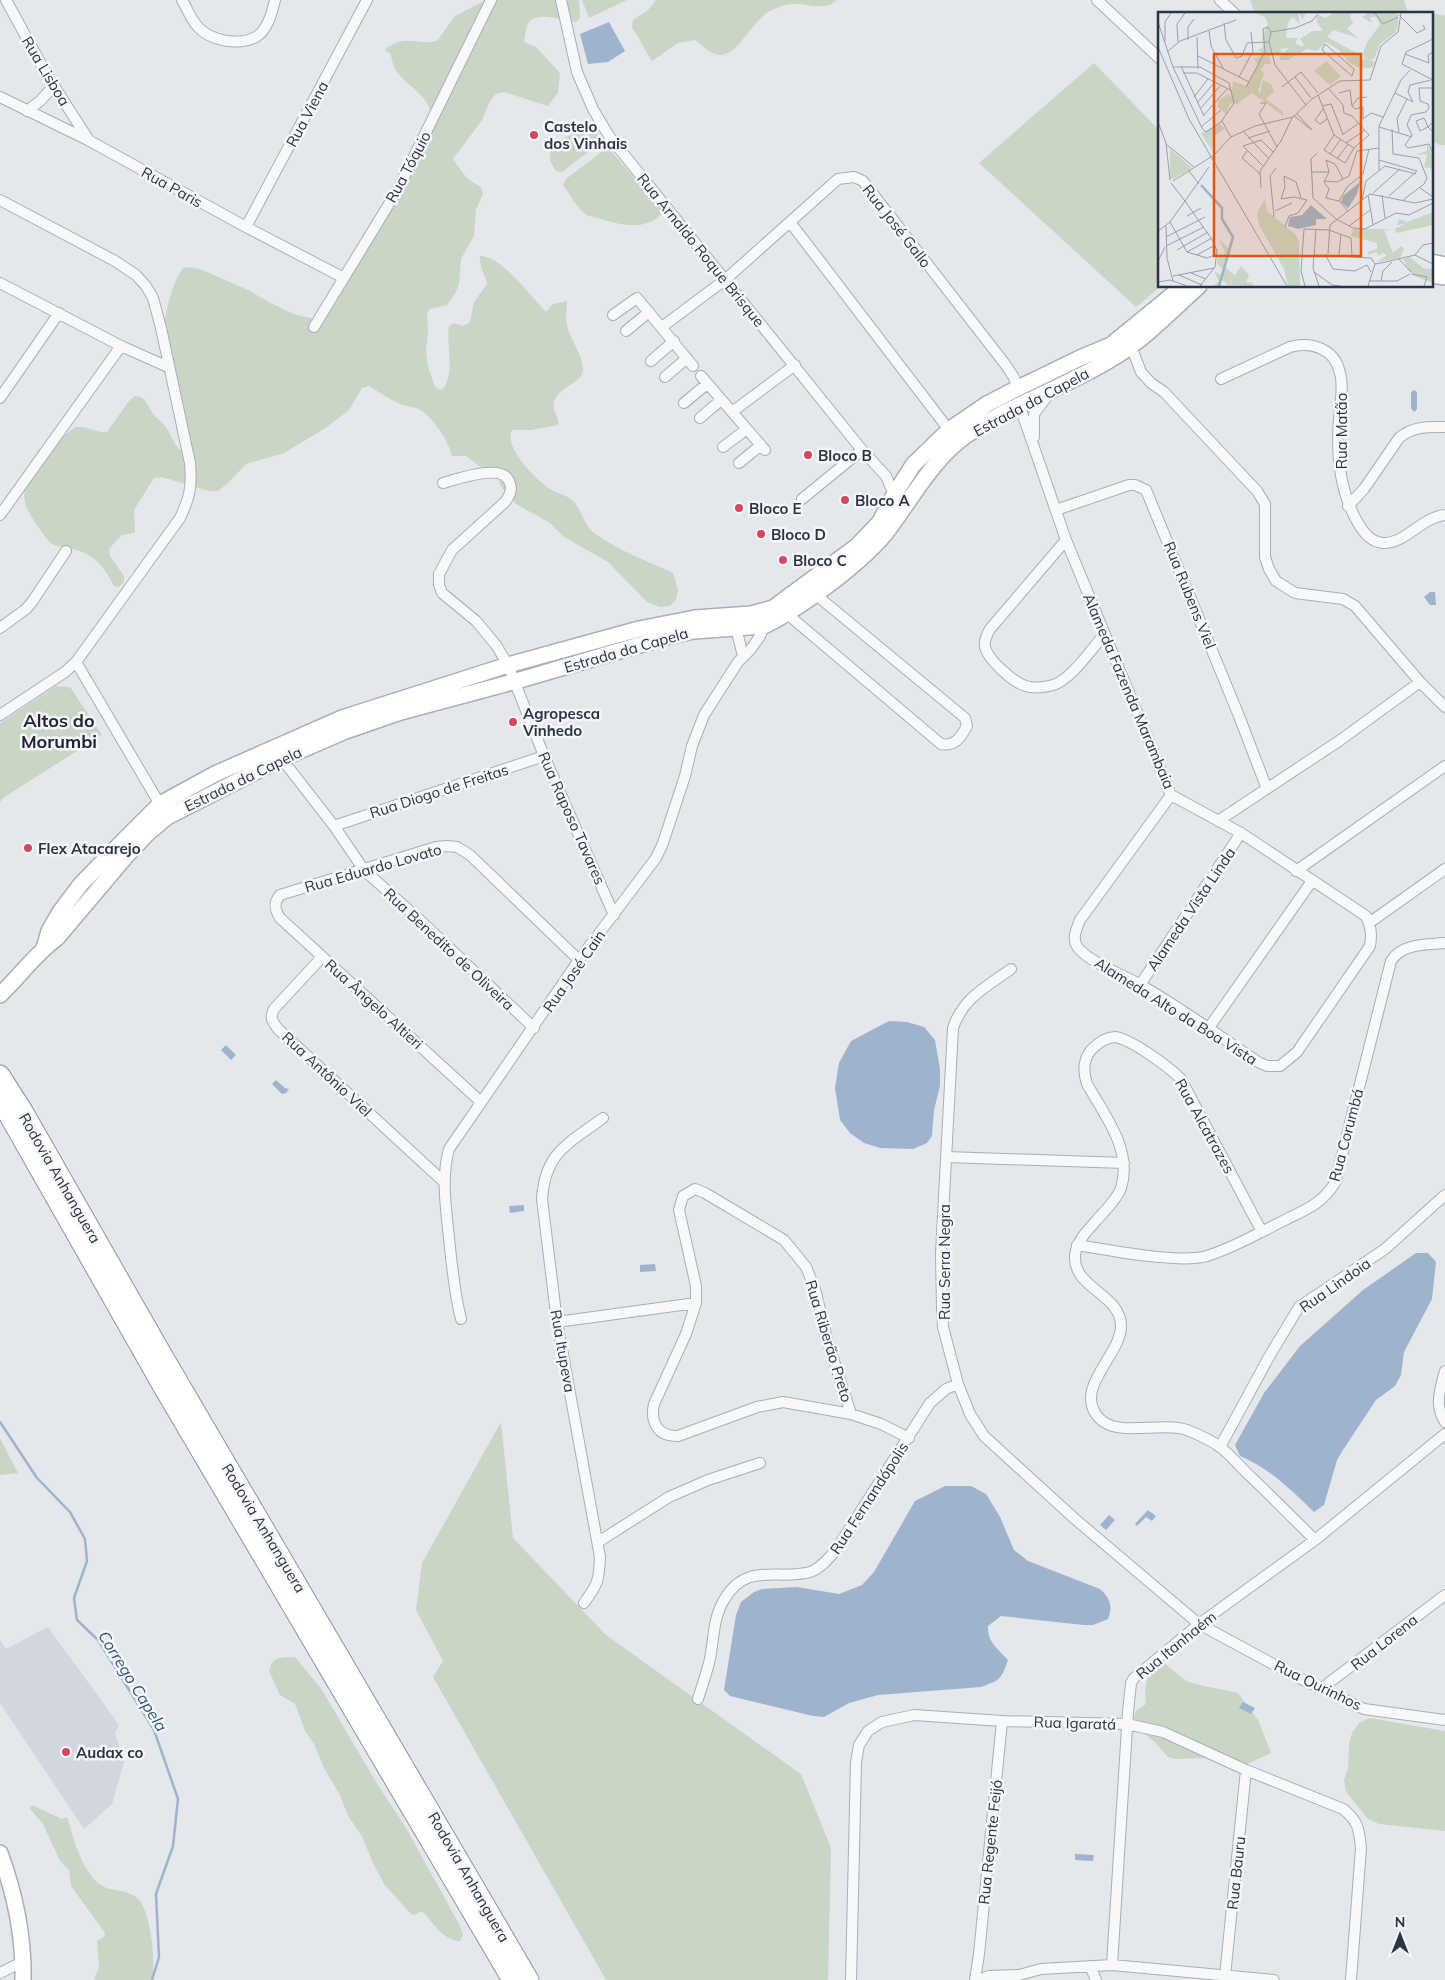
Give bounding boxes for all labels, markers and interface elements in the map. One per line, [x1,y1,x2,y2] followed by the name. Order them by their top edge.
[1158,12,1432,288] inset map
[18,33,74,109] street label: Rua Lisboa
[282,78,332,150] street label: Rua Viena
[544,117,627,153] place label: Castelo dos Vinhais
[381,128,435,206] street label: Rua Tóquio
[528,129,540,141] marker: Castelo dos Vinhais
[138,162,206,212] street label: Rua Paris
[633,169,769,331] street label: Rua Arnaldo Roque Brisque
[859,180,935,272] street label: Rua José Gallo
[970,364,1092,440] street label: Estrada da Capela
[1332,393,1351,469] street label: Rua Matão
[818,446,872,465] place label: Bloco B
[802,449,814,461] marker: Bloco B
[855,491,911,510] place label: Bloco A
[839,494,851,506] marker: Bloco A
[749,499,802,518] place label: Bloco E
[733,502,745,514] marker: Bloco E
[771,525,826,544] place label: Bloco D
[755,528,767,540] marker: Bloco D
[1160,539,1220,651] street label: Rua Rubens Viel
[793,551,847,570] place label: Bloco C
[777,554,789,566] marker: Bloco C
[1079,590,1179,792] street label: Alameda Fazenda Marambaia
[562,623,690,677] street label: Estrada da Capela
[522,704,600,740] place label: Agropesca Vinhedo
[21,709,97,753] district label: Altos do Morumbi
[507,716,519,728] marker: Agropesca Vinhedo
[181,742,305,816] street label: Estrada da Capela
[534,749,610,887] street label: Rua Raposo Tavares
[367,760,511,822] street label: Rua Diogo de Freitas
[38,839,141,858] place label: Flex Atacarejo
[302,839,444,897] street label: Rua Eduardo Lovato
[22,842,34,854] marker: Flex Atacarejo
[1143,844,1239,974] street label: Alameda Vista Linda
[380,884,518,1014] street label: Rua Benedito de Oliveira
[539,926,609,1016] street label: Rua José Cain
[1091,953,1261,1069] street label: Alameda Alto da Boa Vista
[321,955,427,1053] street label: Rua Ângelo Altieri
[278,1027,376,1121] street label: Rua Antônio Viel
[1171,1075,1239,1177] street label: Rua Alcatrazes
[1324,1086,1368,1184] street label: Rua Corumbá
[15,1109,105,1247] street label: Rodovia Anhanguera
[935,1204,954,1320] street label: Rua Serra Negra
[1296,1254,1374,1316] street label: Rua Lindoia
[801,1278,857,1404] street label: Rua Riberão Preto
[546,1308,580,1394] street label: Rua Itupeva
[826,1438,912,1558] street label: Rua Fernandópolis
[218,1460,310,1596] street label: Rodovia Anhanguera
[1132,1607,1220,1683] street label: Rua Itanhaém
[1347,1610,1421,1674] street label: Rua Lorena
[94,1627,172,1735] water label: Corrego Capela
[1271,1656,1365,1714] street label: Rua Ourinhos
[1033,1712,1117,1734] street label: Rua Igaratá
[76,1743,144,1762] place label: Audax co
[60,1746,72,1758] marker: Audax co
[974,1779,1006,1905] street label: Rua Regente Feijó
[424,1808,514,1946] street label: Rodovia Anhanguera
[1223,1835,1249,1911] street label: Rua Bauru
[1375,1910,1425,1960] north arrow
[1395,1913,1405,1931] text: N

